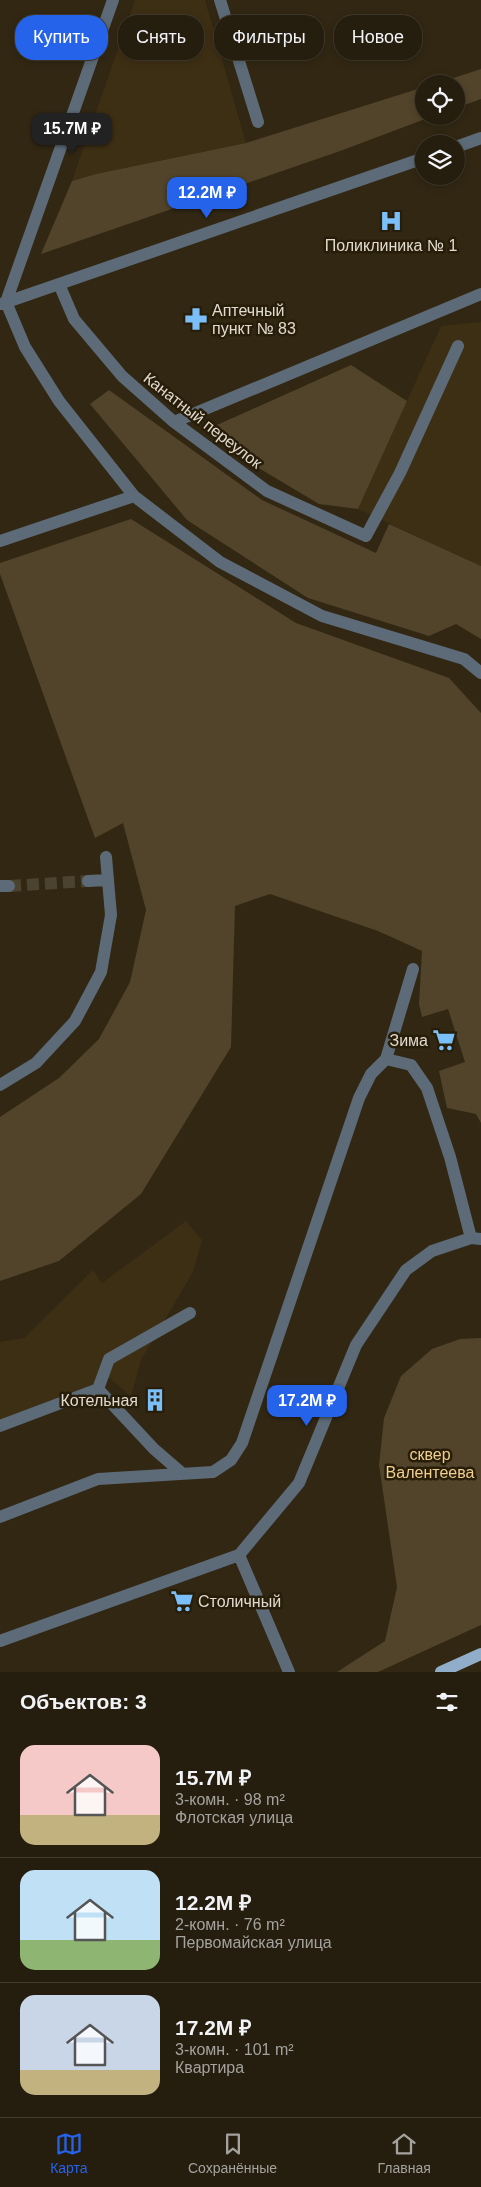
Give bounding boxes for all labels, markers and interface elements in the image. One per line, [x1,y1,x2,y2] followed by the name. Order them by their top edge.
[15,15,108,60] chip: Купить
[118,15,204,60] chip: Снять
[214,15,324,60] chip: Фильтры
[334,15,422,60] chip: Новое
[415,75,465,185] map controls
[415,75,465,125] button: locate
[26,112,118,155] pin: 15.7M ₽
[43,120,101,137] text: 15.7M ₽
[415,135,465,185] button: layers
[161,176,253,219] pin: 12.2M ₽
[178,184,236,201] text: 12.2M ₽
[378,208,404,234] hospital icon: Поликлиника № 1
[325,237,457,254] place label: Поликлиника № 1
[212,302,296,337] place label: Аптечный пункт № 83
[183,306,209,332] pharmacy icon: Аптечный пункт № 83
[140,369,266,472] street label: Канатный переулок
[431,1027,457,1053] supermarket icon: Зима
[390,1032,428,1049] place label: Зима
[261,1384,353,1427] pin: 17.2M ₽
[142,1387,168,1413] building icon: Котельная
[61,1392,138,1409] place label: Котельная
[278,1392,336,1409] text: 17.2M ₽
[386,1446,475,1481] park label: сквер Валентеева
[169,1588,195,1614] supermarket icon: Столичный
[198,1593,281,1610] place label: Столичный
[433,1688,461,1716] icon: filters
[20,1690,147,1713] text: Объектов: 3
[60,1765,120,1825] icon: home
[175,1766,251,1789] text: 15.7M ₽
[175,1791,285,1808] text: 3-комн. · 98 m²
[175,1809,293,1826] text: Флотская улица
[60,1890,120,1950] icon: home
[175,1891,251,1914] text: 12.2M ₽
[175,1916,285,1933] text: 2-комн. · 76 m²
[175,1934,332,1951] text: Первомайская улица
[60,2015,120,2075] icon: home
[175,2016,251,2039] text: 17.2M ₽
[175,2041,294,2058] text: 3-комн. · 101 m²
[175,2059,244,2076] text: Квартира
[50,2130,88,2176] tab: Карта
[188,2130,277,2176] tab: Сохранённые
[378,2130,431,2176] tab: Главная

